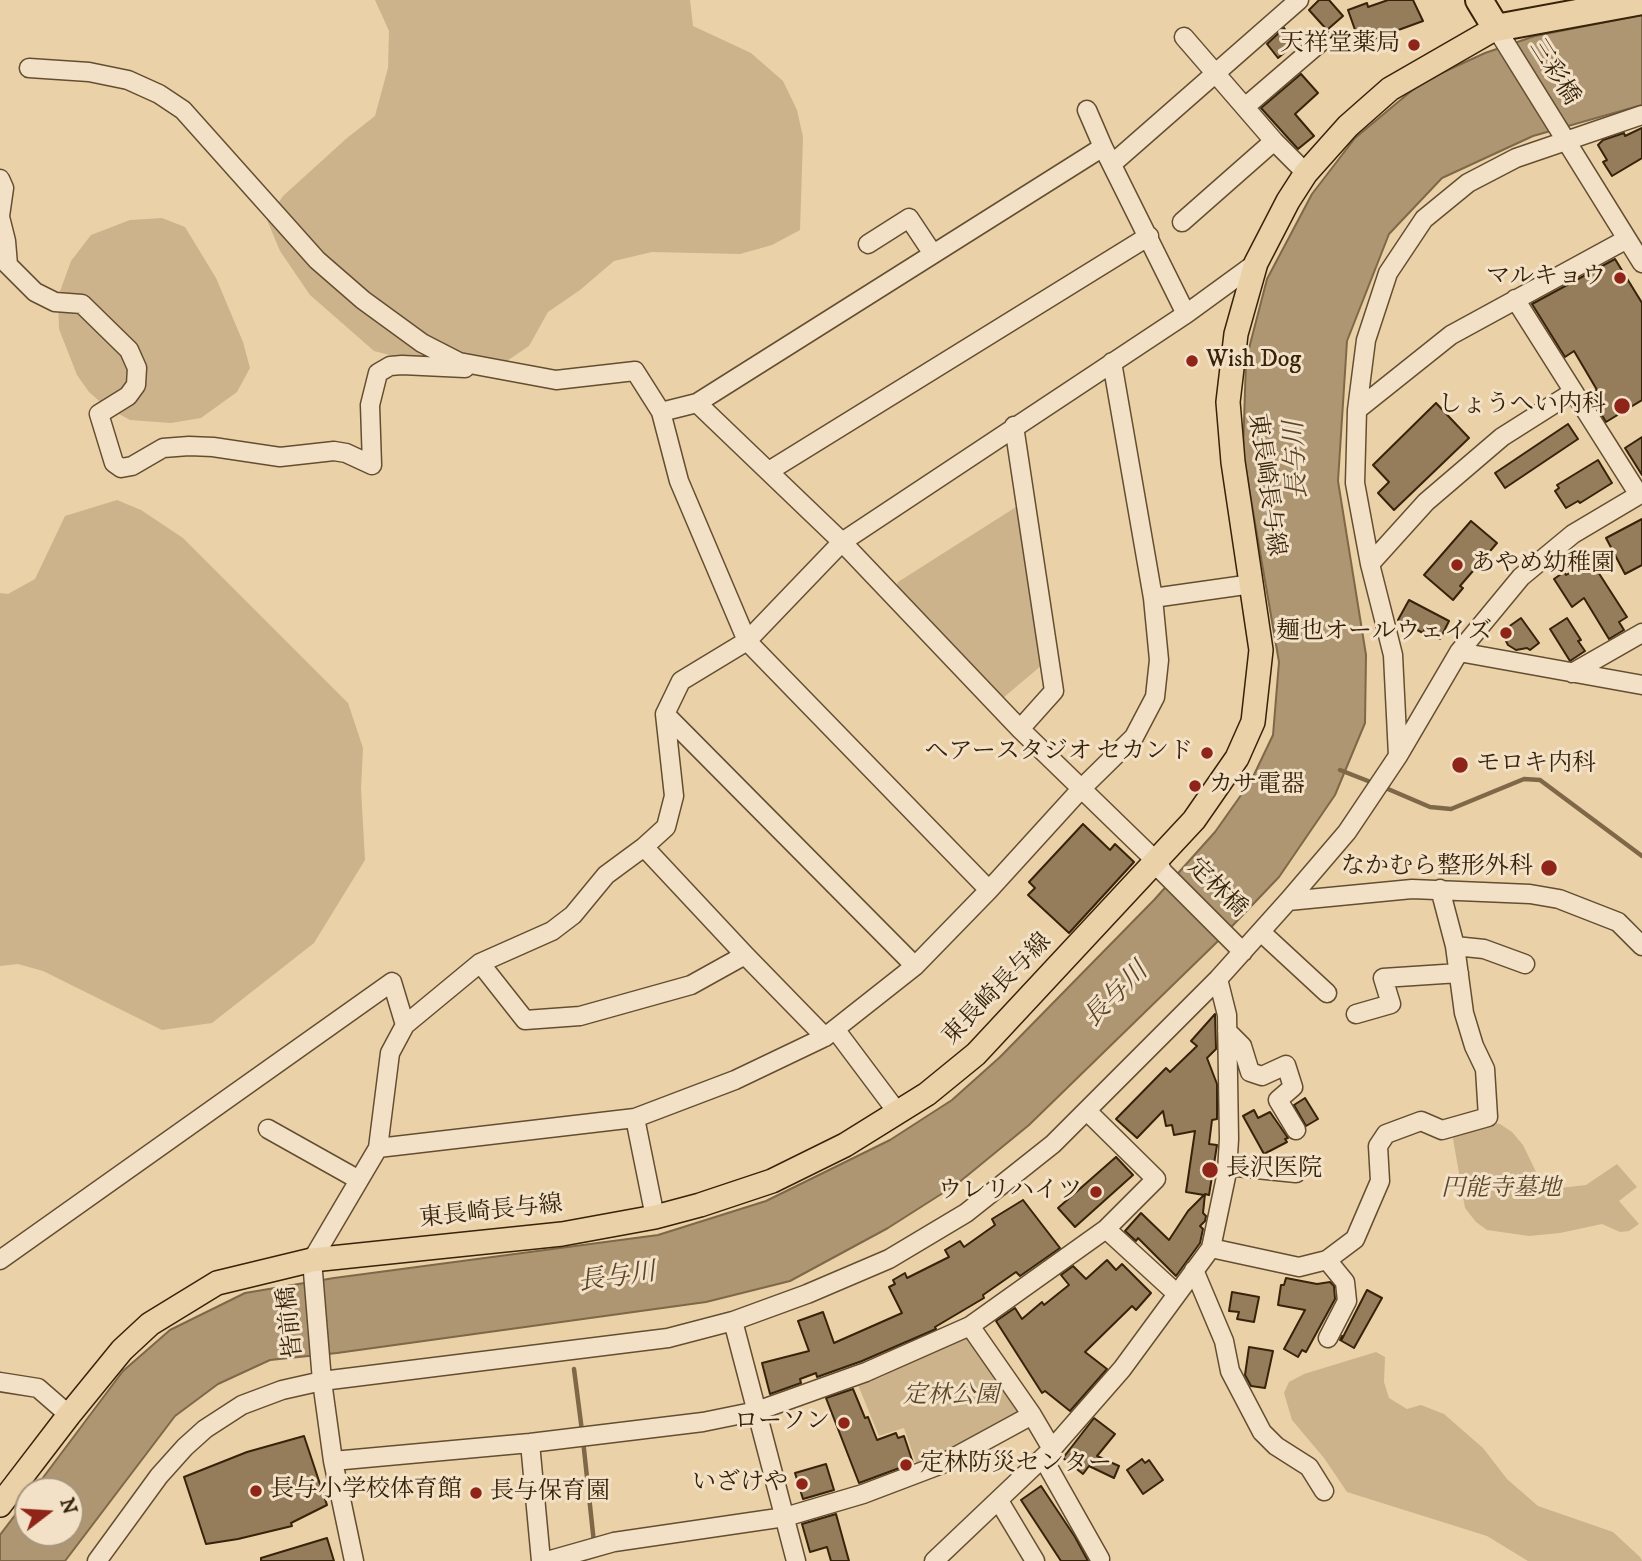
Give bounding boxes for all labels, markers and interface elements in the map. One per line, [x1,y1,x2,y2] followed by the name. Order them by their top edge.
[1280,31,1400,59] place label: 天祥堂薬局
[1522,35,1584,111] street label: 三彩橋
[1406,37,1422,53] marker: 天祥堂薬局
[1486,264,1606,292] place label: マルキョウ
[1612,270,1628,286] marker: マルキョウ
[1206,347,1301,375] place label: Wish Dog
[1184,353,1200,369] marker: Wish Dog
[1438,392,1606,420] place label: しょうへい内科
[1612,396,1632,416] marker: しょうへい内科
[1241,412,1289,558] street label: 東長崎長与線
[1280,420,1316,500] water label: 長与川
[1471,551,1615,579] place label: あやめ幼稚園
[1449,557,1465,573] marker: あやめ幼稚園
[1276,619,1492,647] place label: 麺也オールウェイズ
[1498,625,1514,641] marker: 麺也オールウェイズ
[925,739,1193,767] place label: ヘアースタジオ セカンド
[1199,745,1215,761] marker: ヘアースタジオ セカンド
[1476,751,1596,779] place label: モロキ内科
[1450,755,1470,775] marker: モロキ内科
[1209,772,1305,800] place label: カサ電器
[1187,778,1203,794] marker: カサ電器
[1180,854,1252,924] street label: 定林橋
[1341,854,1533,882] place label: なかむら整形外科
[1539,858,1559,878] marker: なかむら整形外科
[938,928,1058,1052] street label: 東長崎長与線
[1078,957,1156,1035] water label: 長与川
[1226,1156,1322,1184] place label: 長沢医院
[1200,1160,1220,1180] marker: 長沢医院
[1441,1176,1561,1204] park label: 円能寺墓地
[938,1178,1082,1206] place label: ウレリハイツ
[1088,1184,1104,1200] marker: ウレリハイツ
[418,1191,564,1235] street label: 東長崎長与線
[576,1258,658,1300] water label: 長与川
[274,1285,310,1359] street label: 皆前橋
[903,1383,999,1411] park label: 定林公園
[734,1409,830,1437] place label: ローソン
[836,1415,852,1431] marker: ローソン
[920,1451,1112,1479] place label: 定林防災センター
[898,1457,914,1473] marker: 定林防災センター
[692,1470,788,1498] place label: いざけや
[794,1476,810,1492] marker: いざけや
[14,1477,84,1547] north arrow
[270,1477,462,1505] place label: 長与小学校体育館
[490,1479,610,1507] place label: 長与保育園
[248,1483,264,1499] marker: 長与小学校体育館
[468,1485,484,1501] marker: 長与保育園
[54,1495,81,1517] text: N

